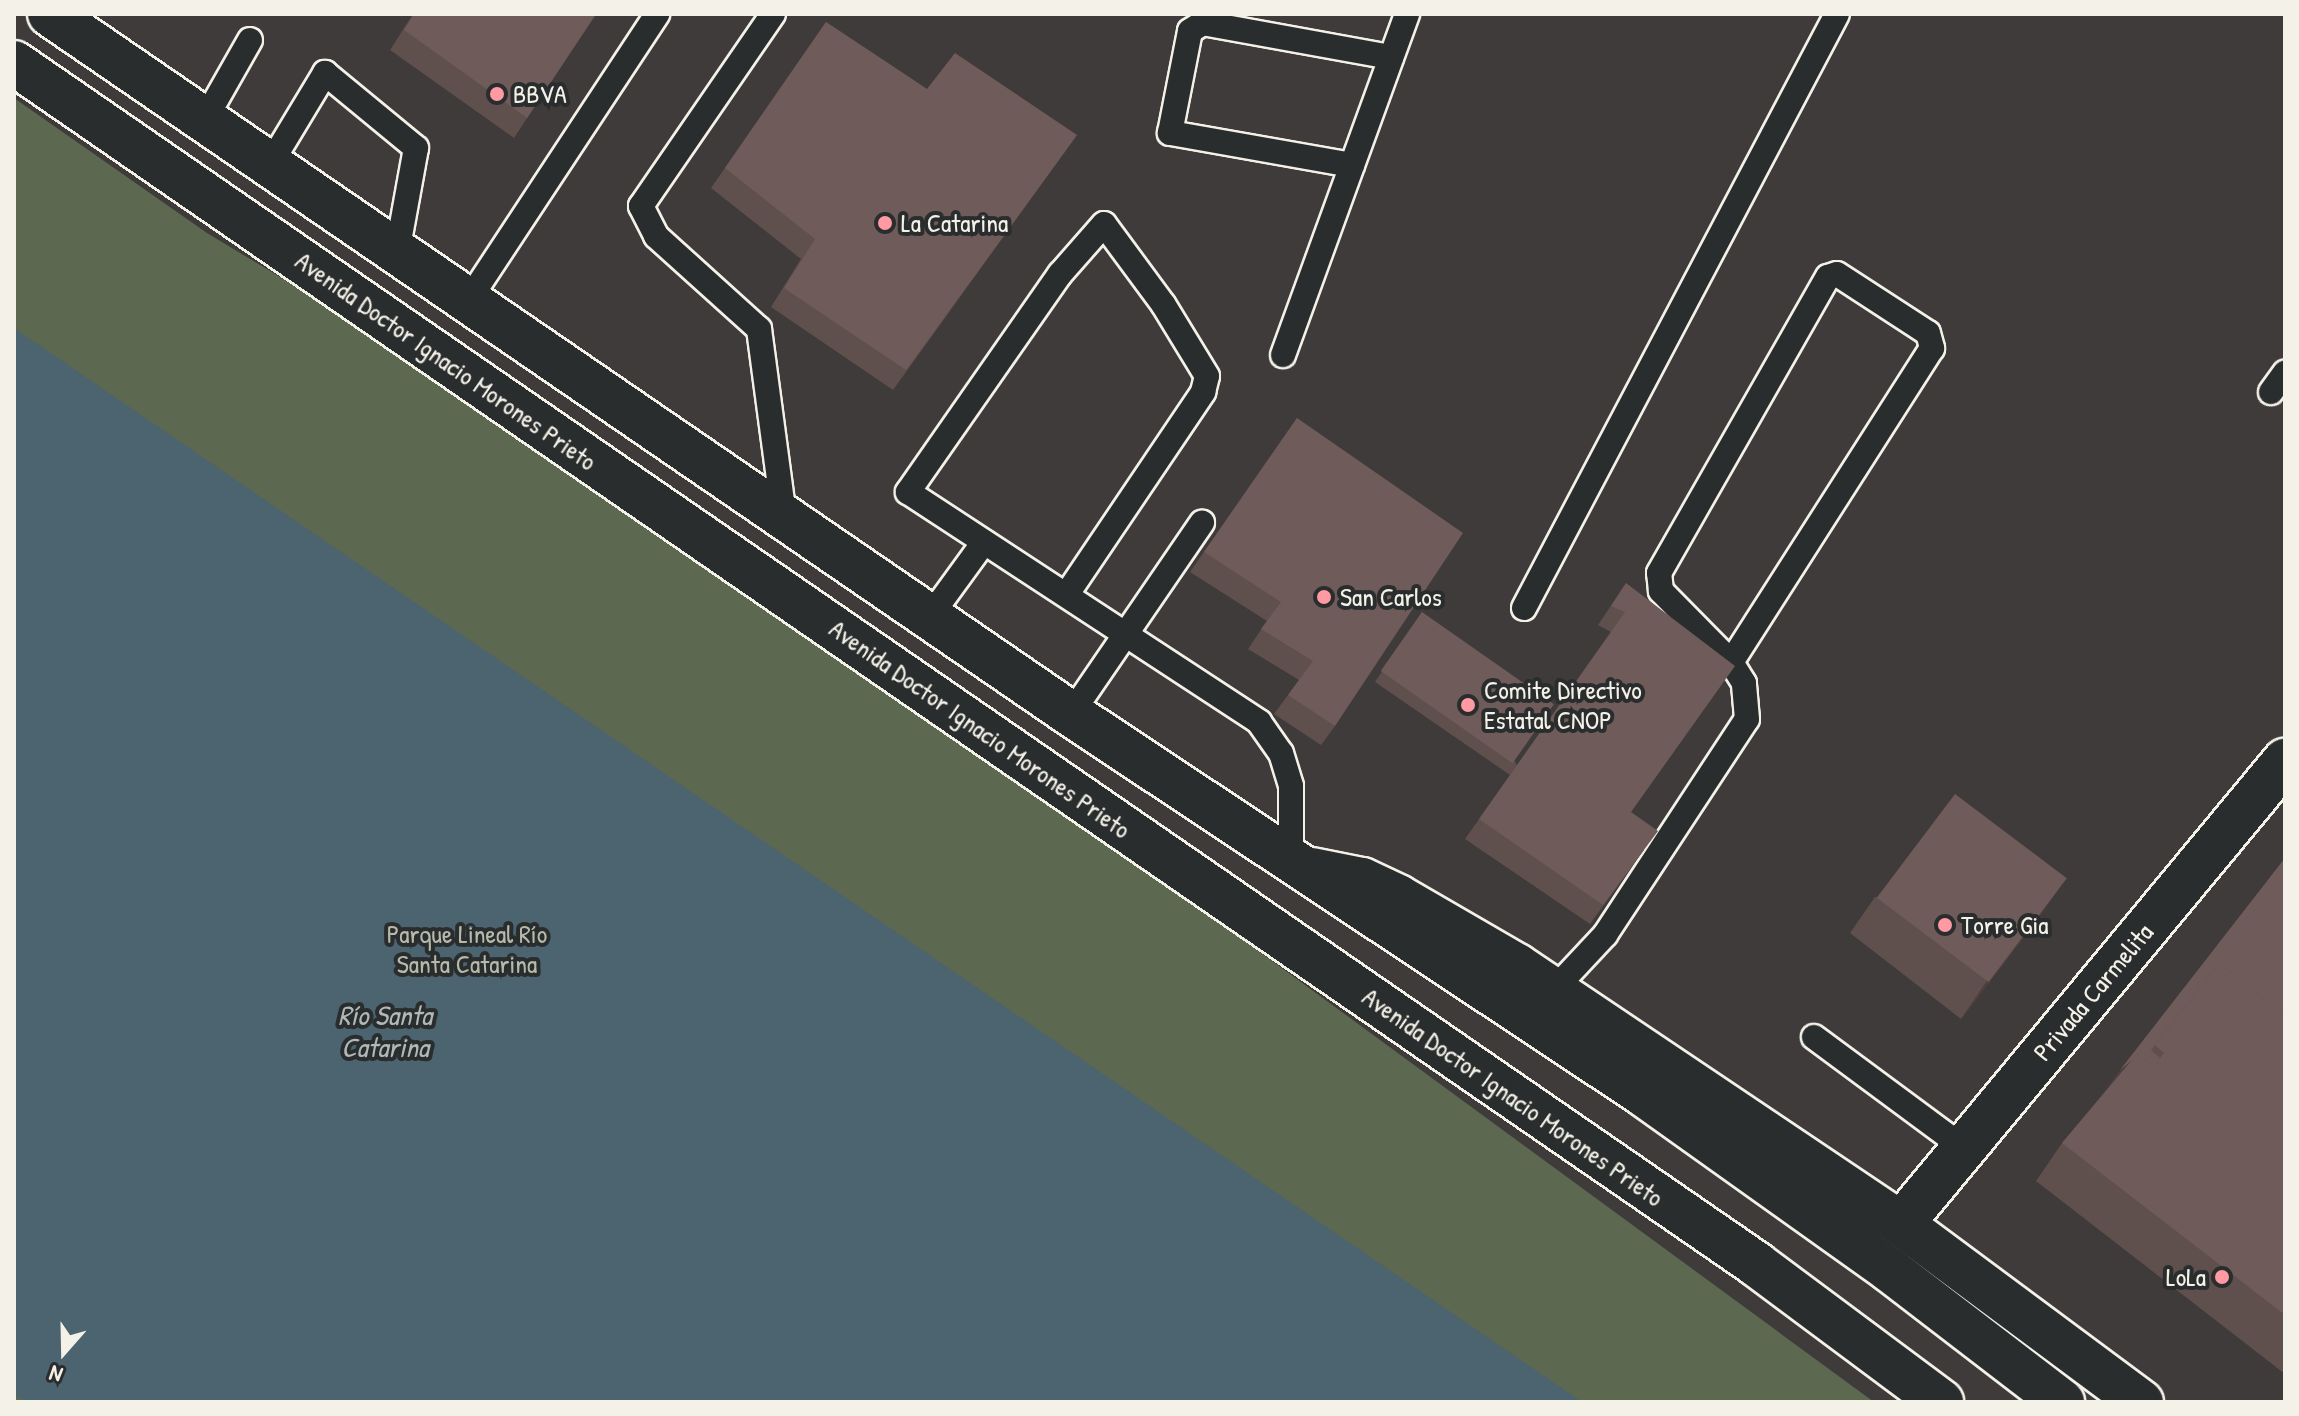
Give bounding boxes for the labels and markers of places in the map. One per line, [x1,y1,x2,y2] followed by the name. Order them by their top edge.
[513,78,567,110] place label: BBVA
[488,85,506,103] marker: BBVA
[901,207,1008,239] place label: La Catarina
[876,214,894,232] marker: La Catarina
[1340,581,1442,613] place label: San Carlos
[1315,588,1333,606] marker: San Carlos
[1484,674,1642,736] place label: Comite Directivo Estatal CNOP
[1459,696,1477,714] marker: Comite Directivo Estatal CNOP
[1961,909,2048,941] place label: Torre Gia
[1936,916,1954,934] marker: Torre Gia
[2166,1261,2206,1293] place label: LoLa
[2213,1268,2231,1286] marker: LoLa

